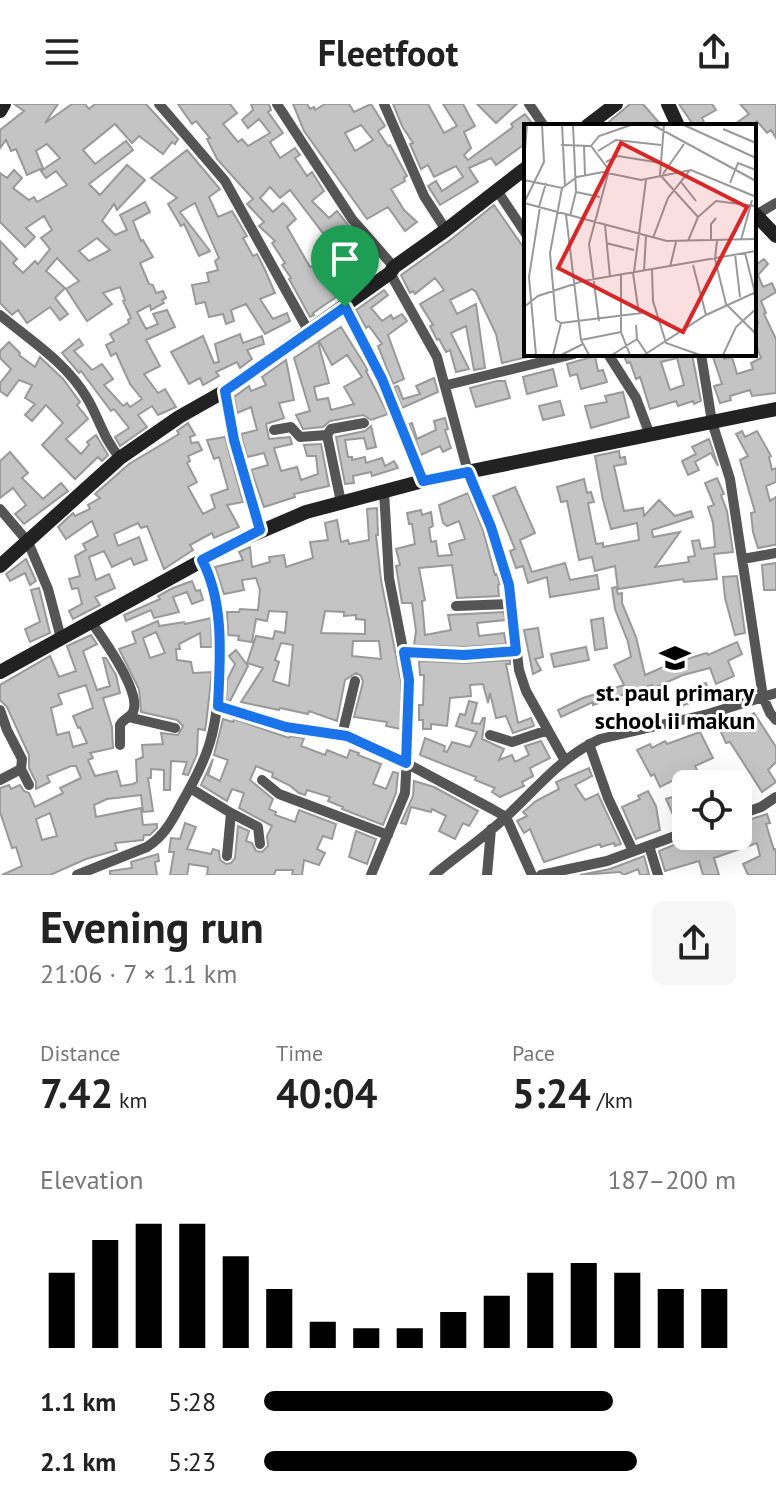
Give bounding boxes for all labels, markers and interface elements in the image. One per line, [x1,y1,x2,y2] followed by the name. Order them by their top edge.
[318,29,458,76] text: Fleetfoot
[40,30,84,74] icon: menu
[692,30,736,74] icon: share
[524,124,756,356] inset map
[311,225,379,307] pin
[323,237,367,281] icon: arrive
[658,641,692,675] school or university icon: st. paul primary school ii makun
[595,677,755,736] place label: st. paul primary school ii makun
[672,770,752,850] map controls
[672,770,752,850] button: locate
[40,898,264,955] text: Evening run
[652,901,736,985] button: share
[40,957,237,990] text: 21:06 · 7 × 1.1 km
[40,1039,121,1067] text: Distance
[276,1039,323,1067] text: Time
[512,1039,555,1067] text: Pace
[40,1067,113,1119] text: 7.42
[276,1067,377,1119] text: 40:04
[512,1067,591,1119] text: 5:24
[113,1086,147,1114] text: km
[591,1086,633,1114] text: /km
[40,1163,144,1196] text: Elevation
[607,1163,736,1196] text: 187–200 m
[40,1385,116,1418] text: 1.1 km
[168,1385,216,1418] text: 5:28
[40,1445,116,1478] text: 2.1 km
[168,1445,216,1478] text: 5:23

